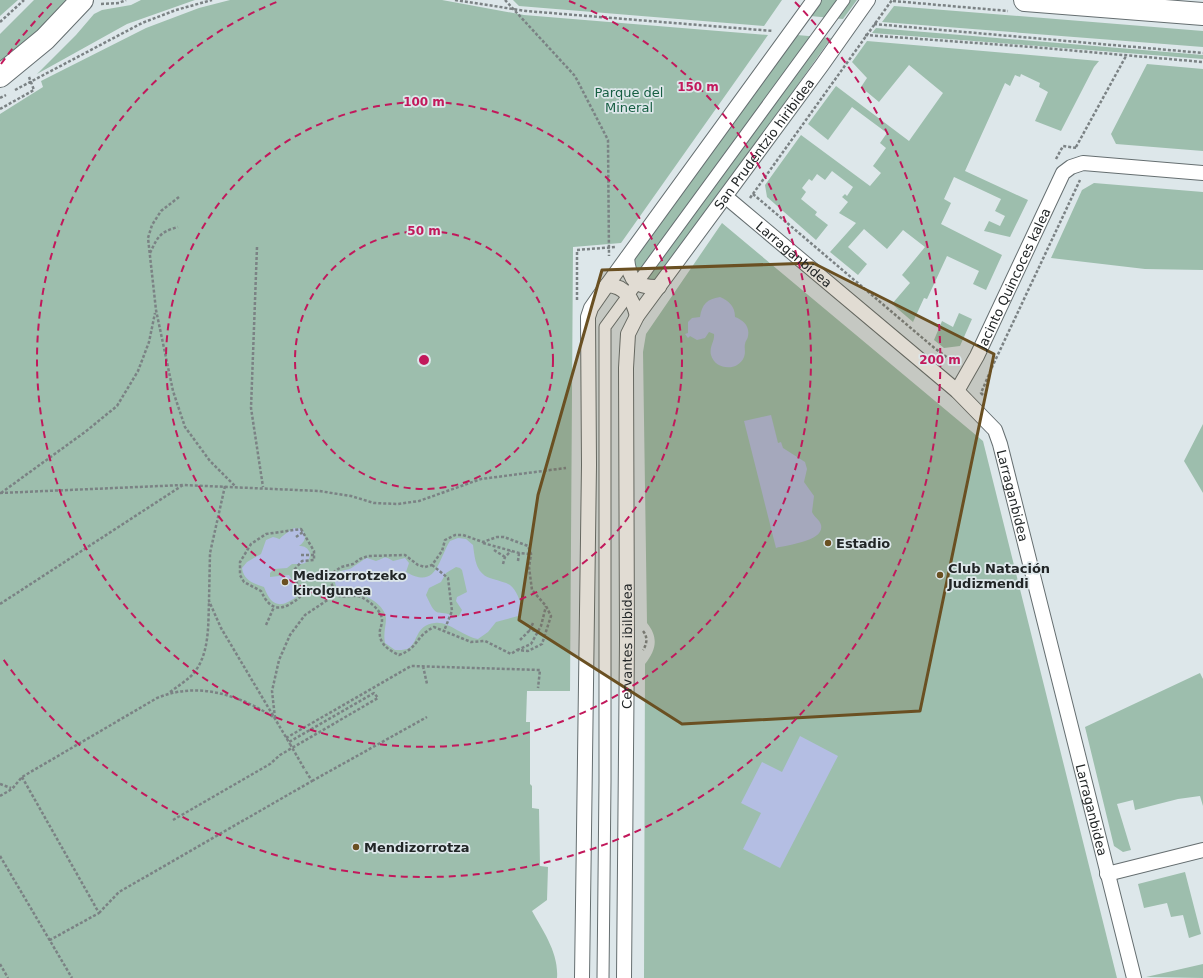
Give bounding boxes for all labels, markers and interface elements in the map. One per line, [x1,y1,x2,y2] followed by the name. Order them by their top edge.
[711,75,817,212] street label: San Prudentzio hiribidea
[677,80,719,94] text: 150 m
[595,85,663,115] park label: Parque del Mineral
[403,95,445,109] text: 100 m
[973,205,1053,352] street label: Jacinto Quincoces kalea
[753,218,835,290] street label: Larraganbidea
[407,224,441,238] text: 50 m
[417,353,431,367] centre of rings
[919,353,961,367] text: 200 m
[994,448,1032,543] street label: Larraganbidea
[836,536,890,551] place label: Estadio
[823,538,833,548] marker: Estadio
[947,561,1050,591] place label: Club Natación Judizmendi
[293,568,407,598] place label: Medizorrotzeko kirolgunea
[935,570,945,580] marker: Club Natación Judizmendi
[280,577,290,587] marker: Medizorrotzeko kirolgunea
[619,583,635,709] street label: Cervantes ibilbidea
[1073,762,1111,857] street label: Larraganbidea
[364,840,470,855] place label: Mendizorrotza
[351,842,361,852] marker: Mendizorrotza

